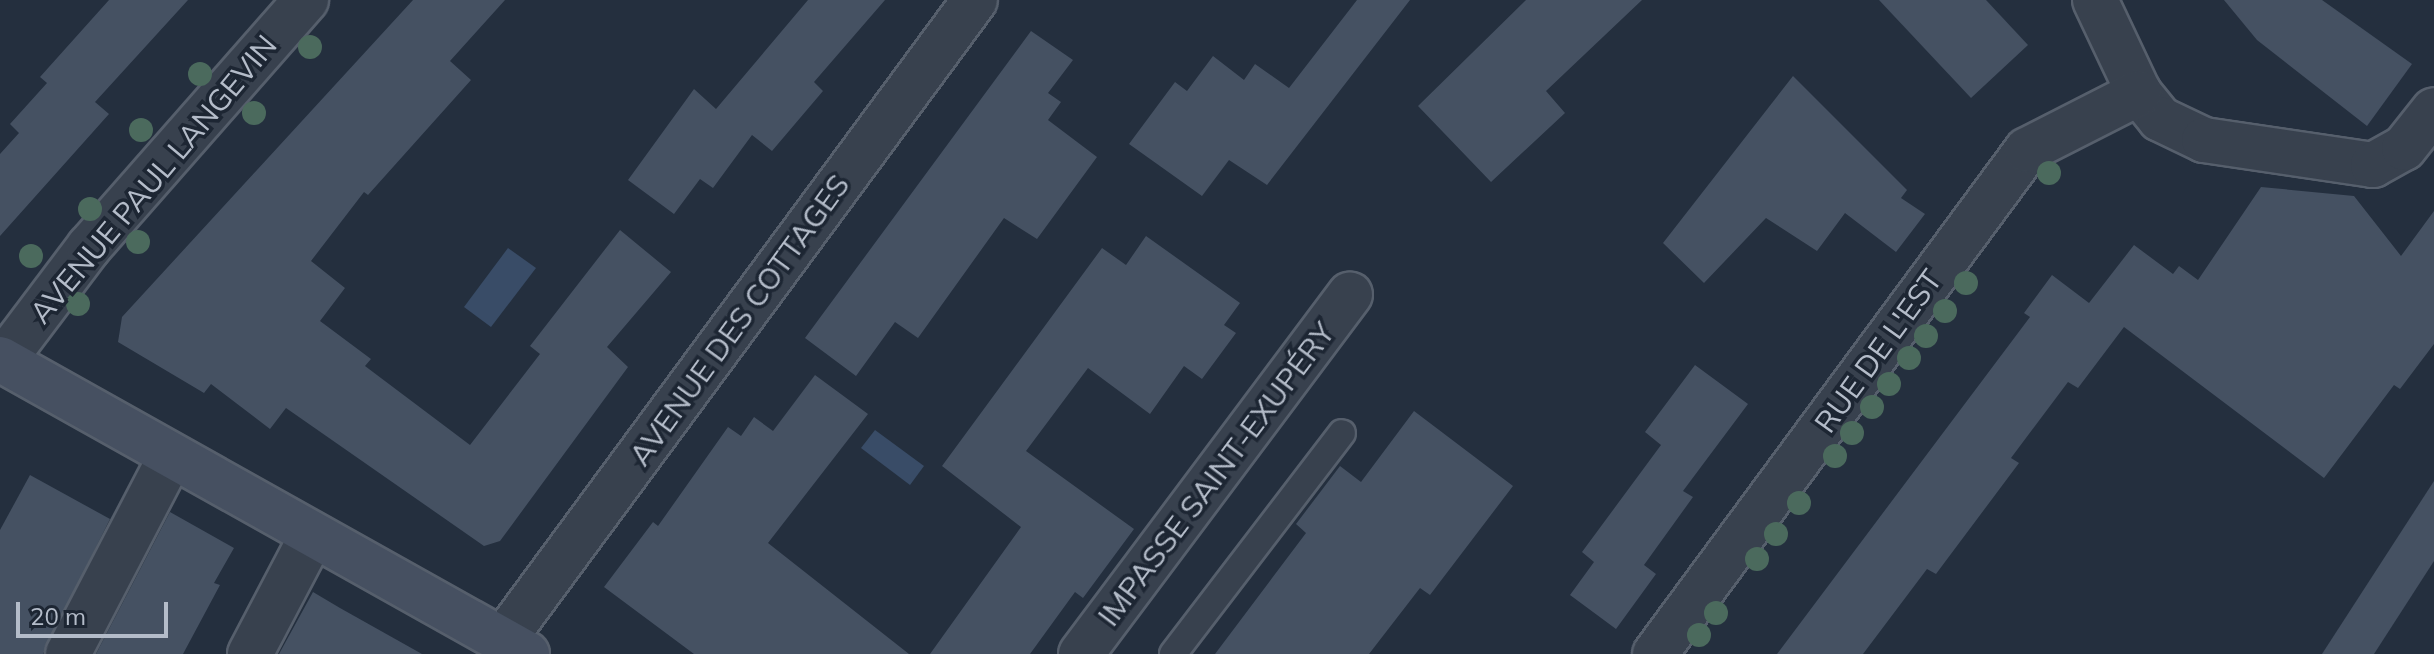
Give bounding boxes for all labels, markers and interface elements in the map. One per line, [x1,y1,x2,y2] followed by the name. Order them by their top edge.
[22,28,284,330] street label: AVENUE PAUL LANGEVIN
[621,168,857,472] street label: AVENUE DES COTTAGES
[1807,262,1949,440] street label: RUE DE L'EST
[1090,315,1342,633] street label: IMPASSE SAINT-EXUPÉRY
[20,586,172,636] scale bar
[30,601,86,631] text: 20 m

